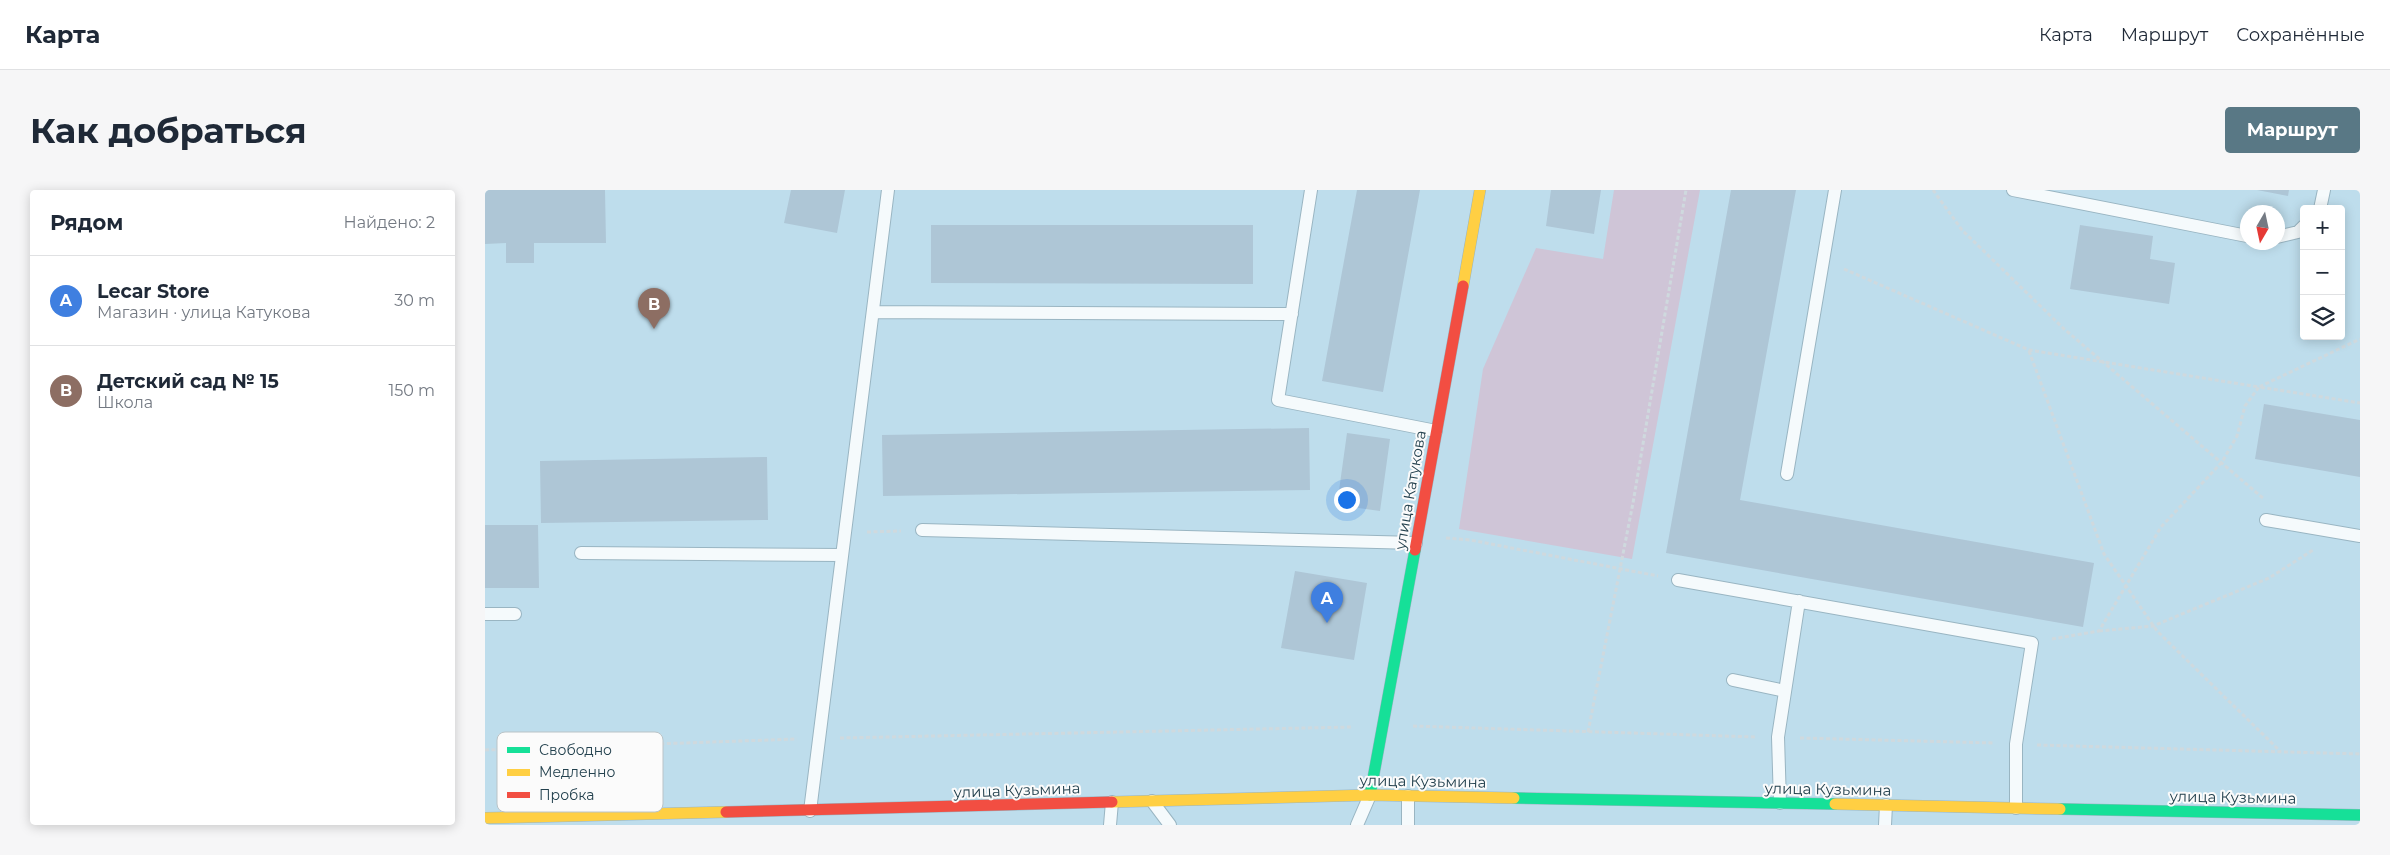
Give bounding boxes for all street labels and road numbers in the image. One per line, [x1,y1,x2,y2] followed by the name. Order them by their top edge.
[1390,429,1430,552] street label: улица Катукова
[1358,770,1487,792] street label: улица Кузьмина
[952,778,1081,802] street label: улица Кузьмина
[1763,778,1892,800] street label: улица Кузьмина
[2168,786,2297,808] street label: улица Кузьмина

